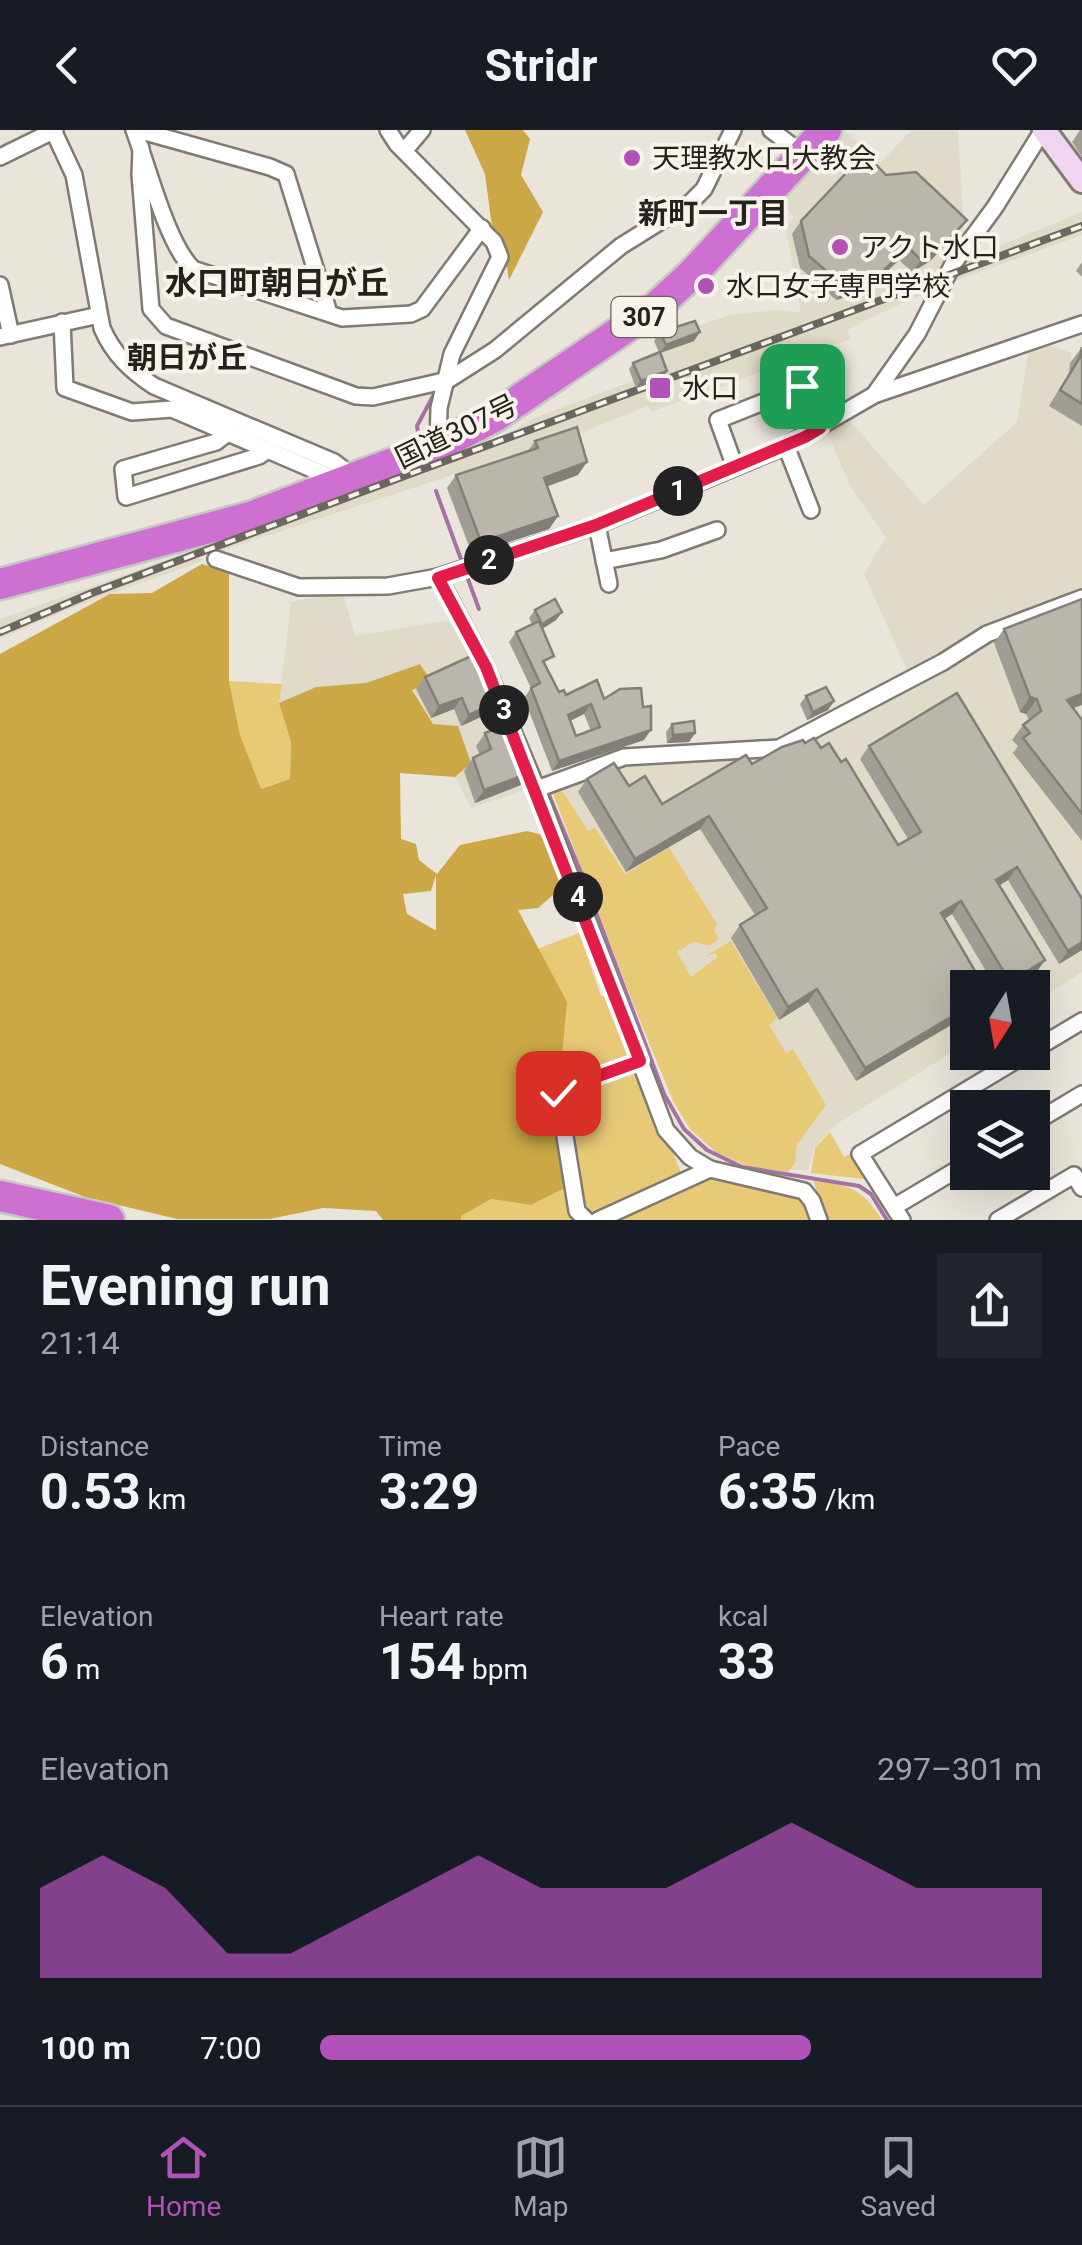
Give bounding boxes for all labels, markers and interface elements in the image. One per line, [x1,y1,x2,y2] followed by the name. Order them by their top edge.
[40,38,95,93] icon: back
[987,38,1042,93] icon: heart
[484,39,598,92] text: Stridr
[652,142,876,175] place label: 天理教水口大教会
[621,147,643,169] marker: 天理教水口大教会
[638,196,788,231] district label: 新町一丁目
[860,231,999,264] place label: アクト水口
[829,236,851,258] marker: アクト水口
[165,264,389,302] district label: 水口町朝日が丘
[726,270,950,303] place label: 水口女子専門学校
[695,275,717,297] marker: 水口女子専門学校
[612,297,676,337] road number: 307
[127,340,247,375] district label: 朝日が丘
[760,344,845,429] pin
[775,359,830,414] icon: arrive
[682,372,738,405] place label: 水口
[647,375,673,401] marker: 水口
[390,388,522,475] street label: 国道307号
[653,466,703,516] pin: 1
[670,474,686,507] text: 1
[464,535,514,585] pin: 2
[481,543,497,576] text: 2
[479,685,529,735] pin: 3
[496,693,512,726] text: 3
[553,872,603,922] pin: 4
[570,880,586,913] text: 4
[950,970,1050,1070] north arrow
[950,970,1050,1190] map controls
[516,1051,601,1136] pin
[531,1066,586,1121] icon: check
[950,1090,1050,1190] button: layers
[937,1253,1042,1358] button: share
[40,1254,331,1318] text: Evening run
[40,1324,120,1362] text: 21:14
[40,1430,149,1463] text: Distance
[379,1430,442,1463] text: Time
[718,1430,780,1463] text: Pace
[40,1463,141,1521] text: 0.53
[379,1463,479,1521] text: 3:29
[718,1463,818,1521] text: 6:35
[141,1483,186,1516] text: km
[818,1483,875,1516] text: /km
[40,1600,153,1633] text: Elevation
[379,1600,504,1633] text: Heart rate
[718,1600,769,1633] text: kcal
[40,1633,69,1691] text: 6
[379,1633,465,1691] text: 154
[718,1633,775,1691] text: 33
[69,1653,100,1686] text: m
[465,1653,528,1686] text: bpm
[40,1750,170,1788] text: Elevation
[877,1750,1042,1788] text: 297–301 m
[40,2029,131,2067] text: 100 m
[200,2029,262,2067] text: 7:00
[146,2130,221,2223] tab: Home
[513,2130,569,2223] tab: Map
[860,2130,936,2223] tab: Saved

